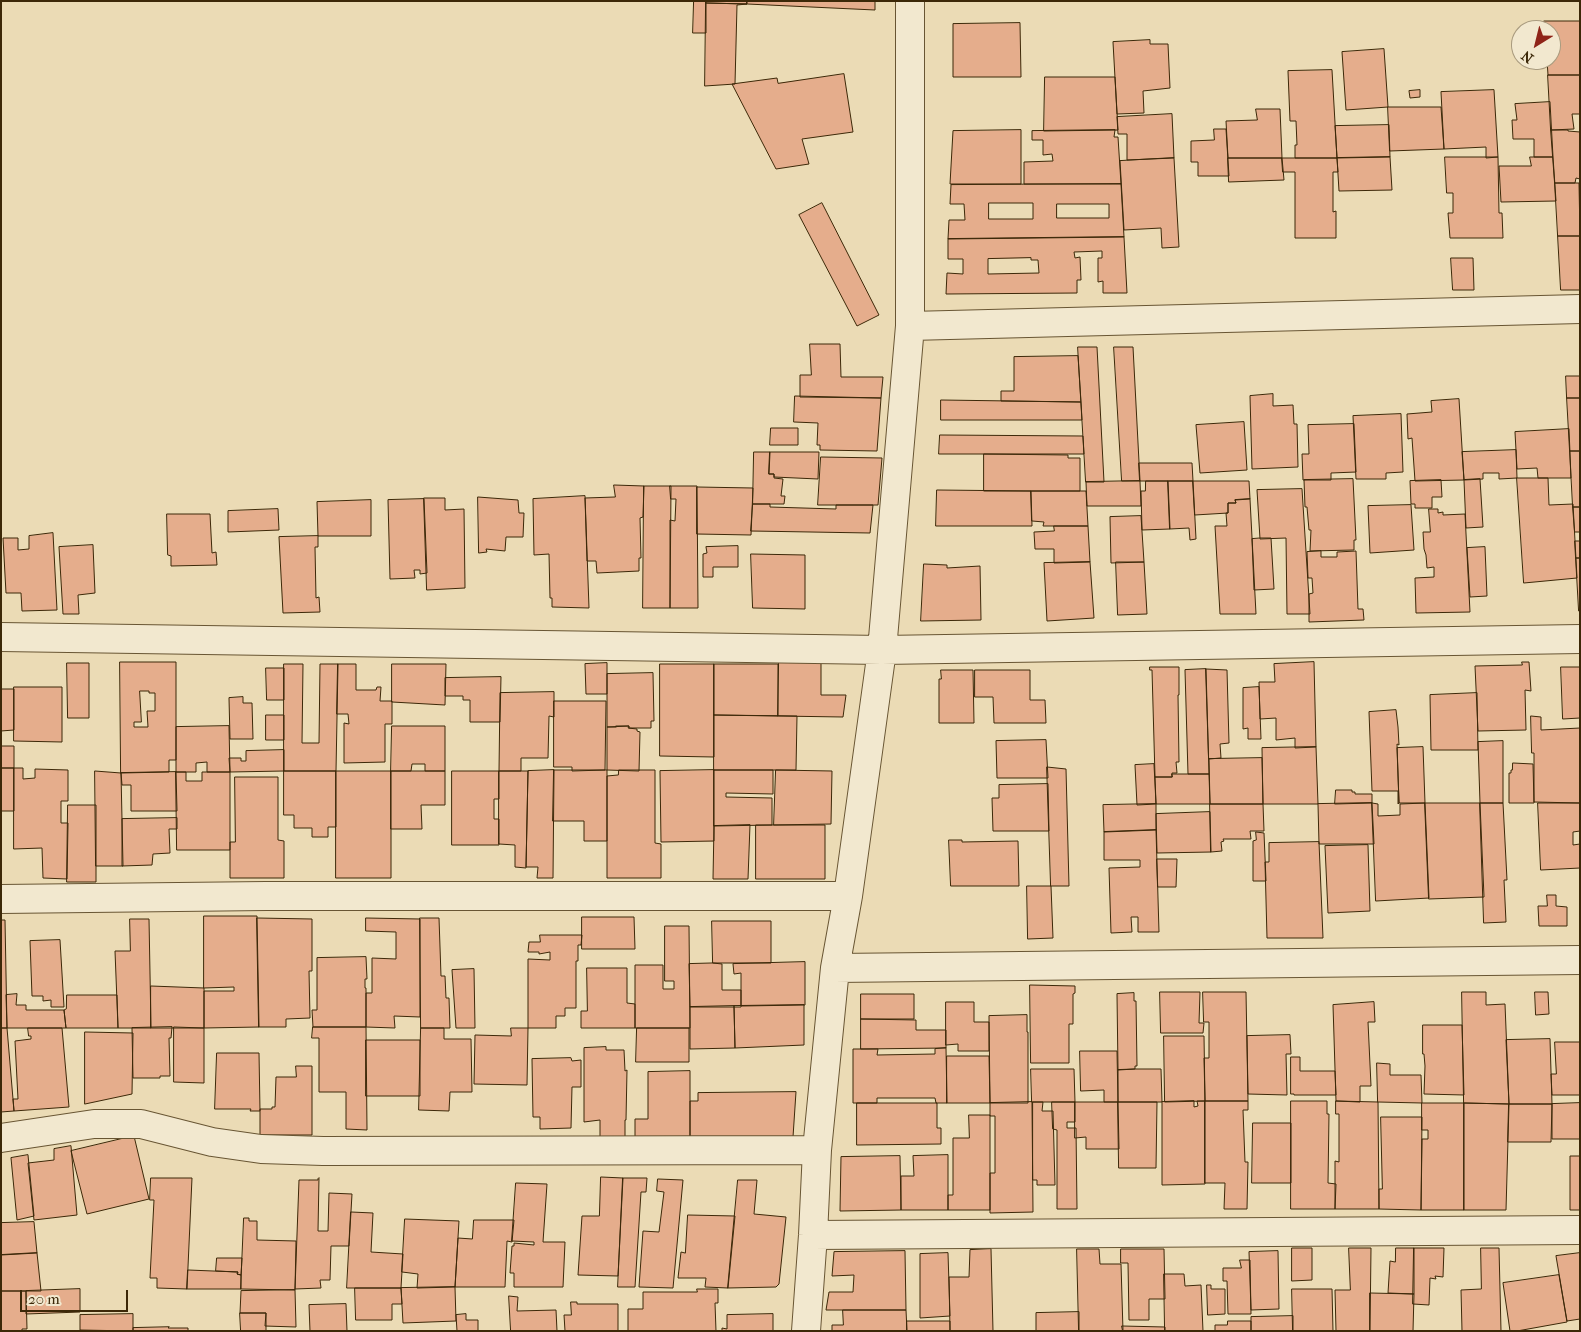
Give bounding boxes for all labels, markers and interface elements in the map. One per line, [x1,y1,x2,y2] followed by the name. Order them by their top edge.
[1511,20,1561,70] north arrow
[1518,47,1537,67] text: N
[22,1280,130,1312] scale bar
[28,1290,60,1308] text: 20 m

